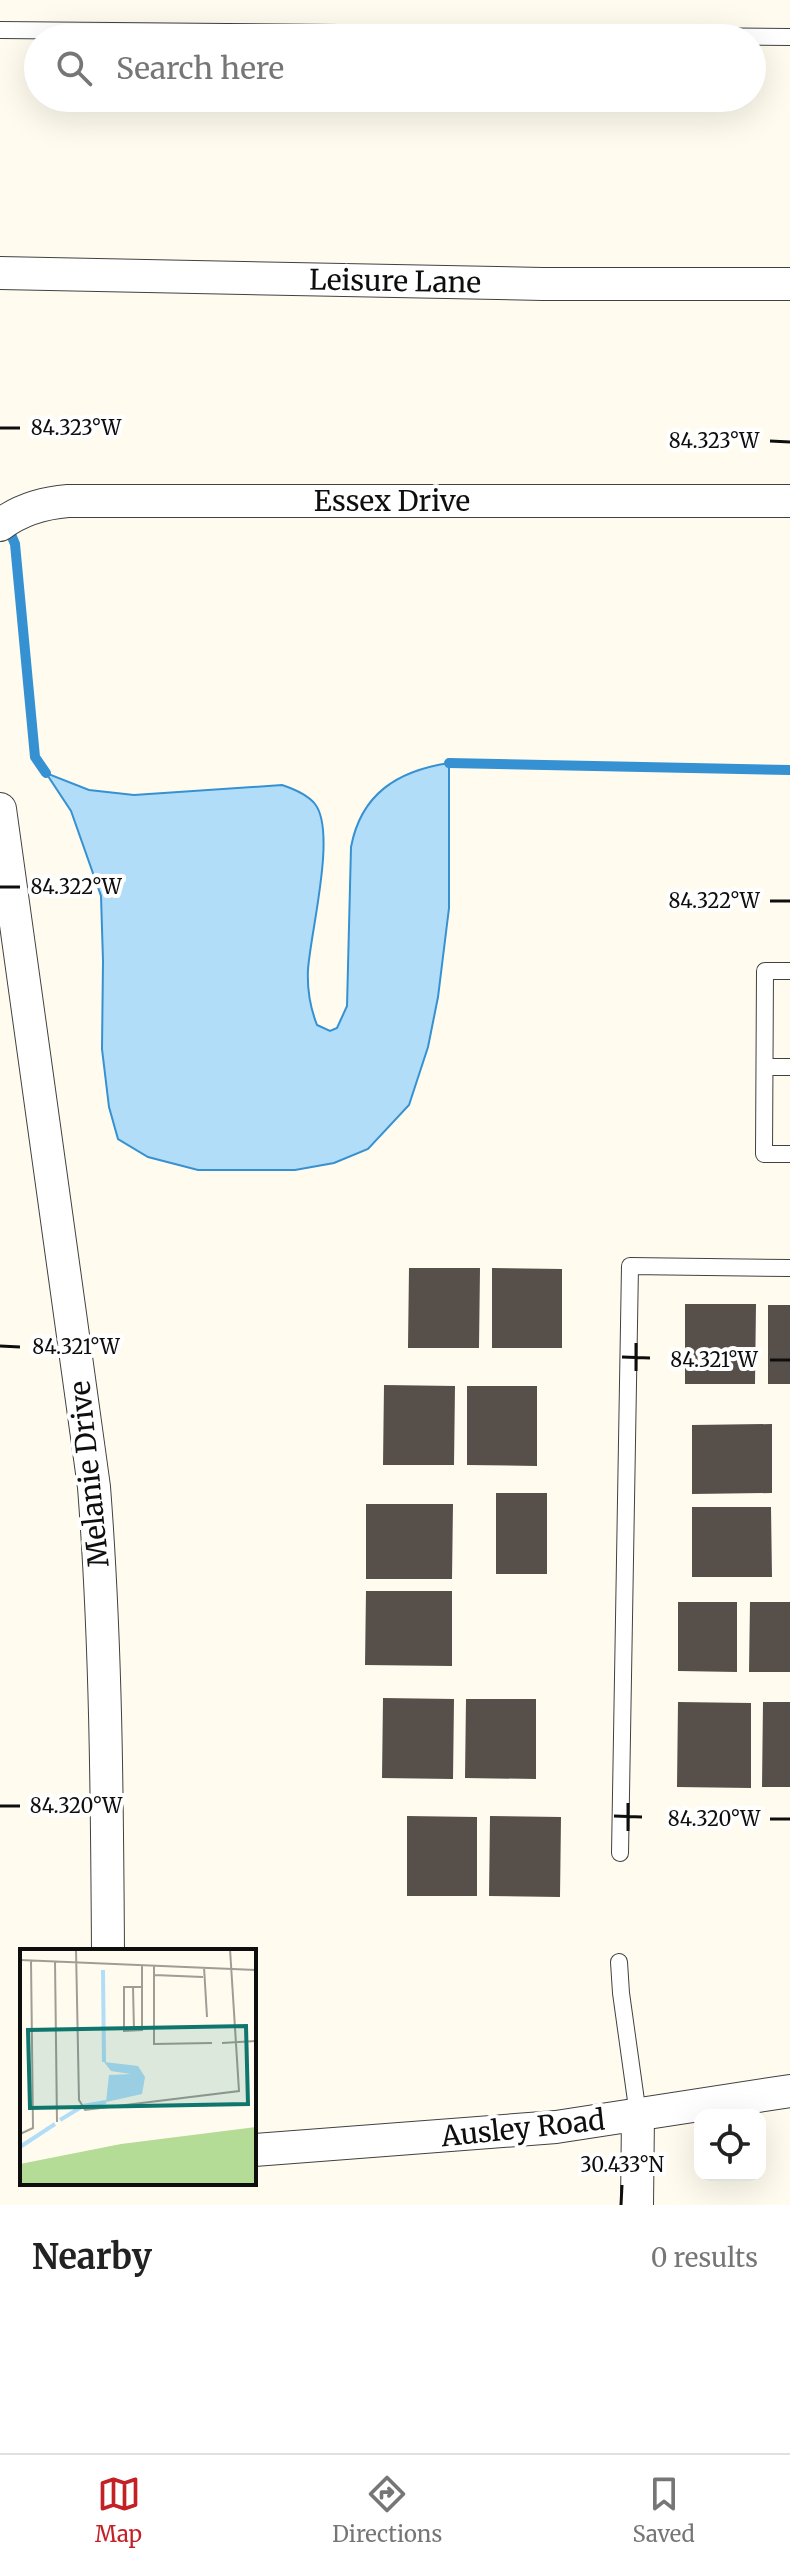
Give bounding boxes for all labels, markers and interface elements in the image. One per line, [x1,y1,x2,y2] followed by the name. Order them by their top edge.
[24,24,766,112] search box
[52,46,96,90] icon: search
[116,49,284,87] text: Search here
[309,262,481,300] street label: Leisure Lane
[31,415,122,440] text: 84.323°W
[669,428,760,453] text: 84.323°W
[314,483,470,519] street label: Essex Drive
[30,874,123,899] text: 84.322°W
[668,888,761,913] text: 84.322°W
[32,1334,121,1359] text: 84.321°W
[670,1347,759,1372] text: 84.321°W
[61,1379,117,1569] street label: Melanie Drive
[30,1793,123,1818] text: 84.320°W
[668,1806,761,1831] text: 84.320°W
[20,1949,256,2185] inset map
[438,2101,607,2155] street label: Ausley Road
[694,2109,766,2181] map controls
[694,2109,766,2181] button: locate
[580,2152,664,2177] text: 30.433°N
[32,2236,152,2278] text: Nearby
[651,2241,758,2274] text: 0 results
[95,2472,142,2548] tab: Map
[332,2472,442,2548] tab: Directions
[633,2472,695,2548] tab: Saved

